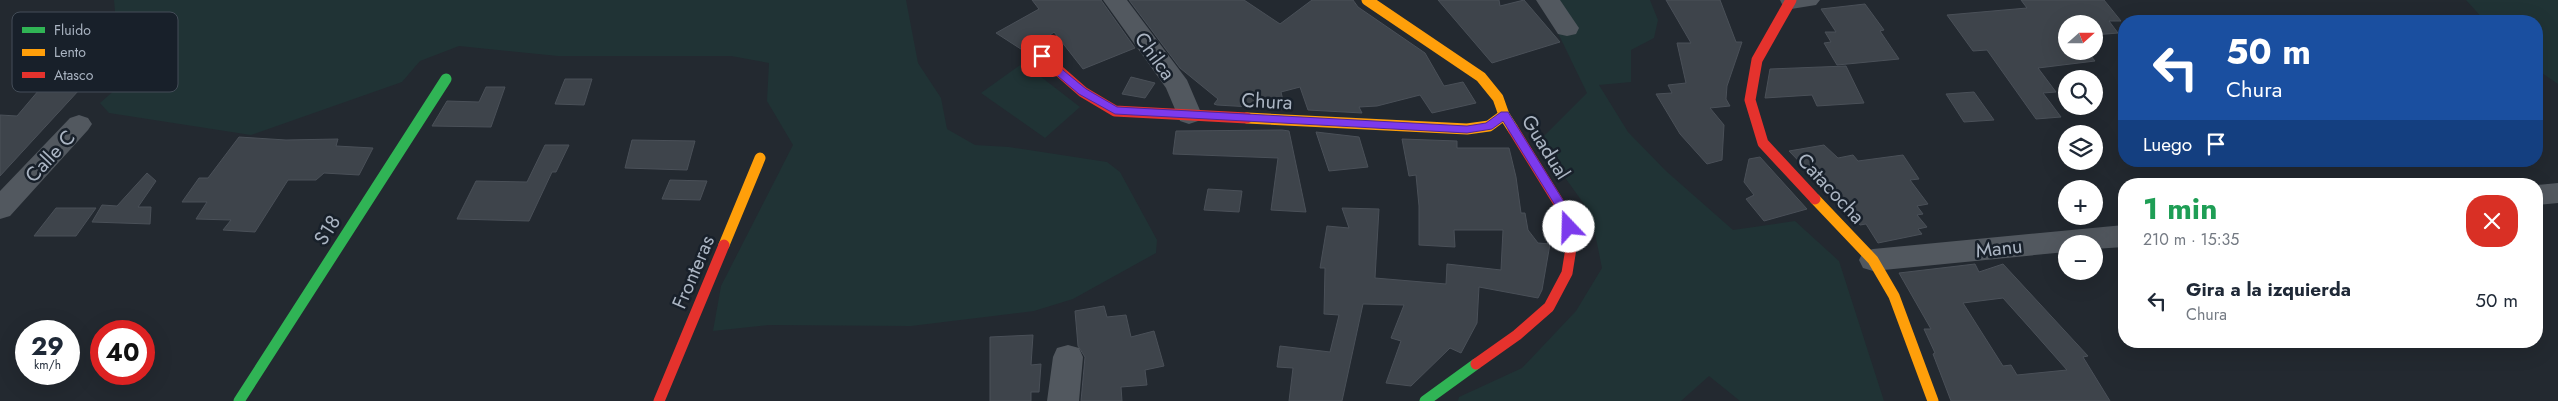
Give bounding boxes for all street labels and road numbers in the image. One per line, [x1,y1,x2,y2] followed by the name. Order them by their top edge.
[1127,26,1182,86] street label: Chilca
[1241,86,1293,117] street label: Chura
[1514,109,1577,185] street label: Guadual
[18,124,82,189] street label: Calle C
[1790,146,1871,230] street label: Catacocha
[307,209,348,251] street label: S18
[665,231,722,313] street label: Fronteras
[1974,232,2024,265] street label: Manu

